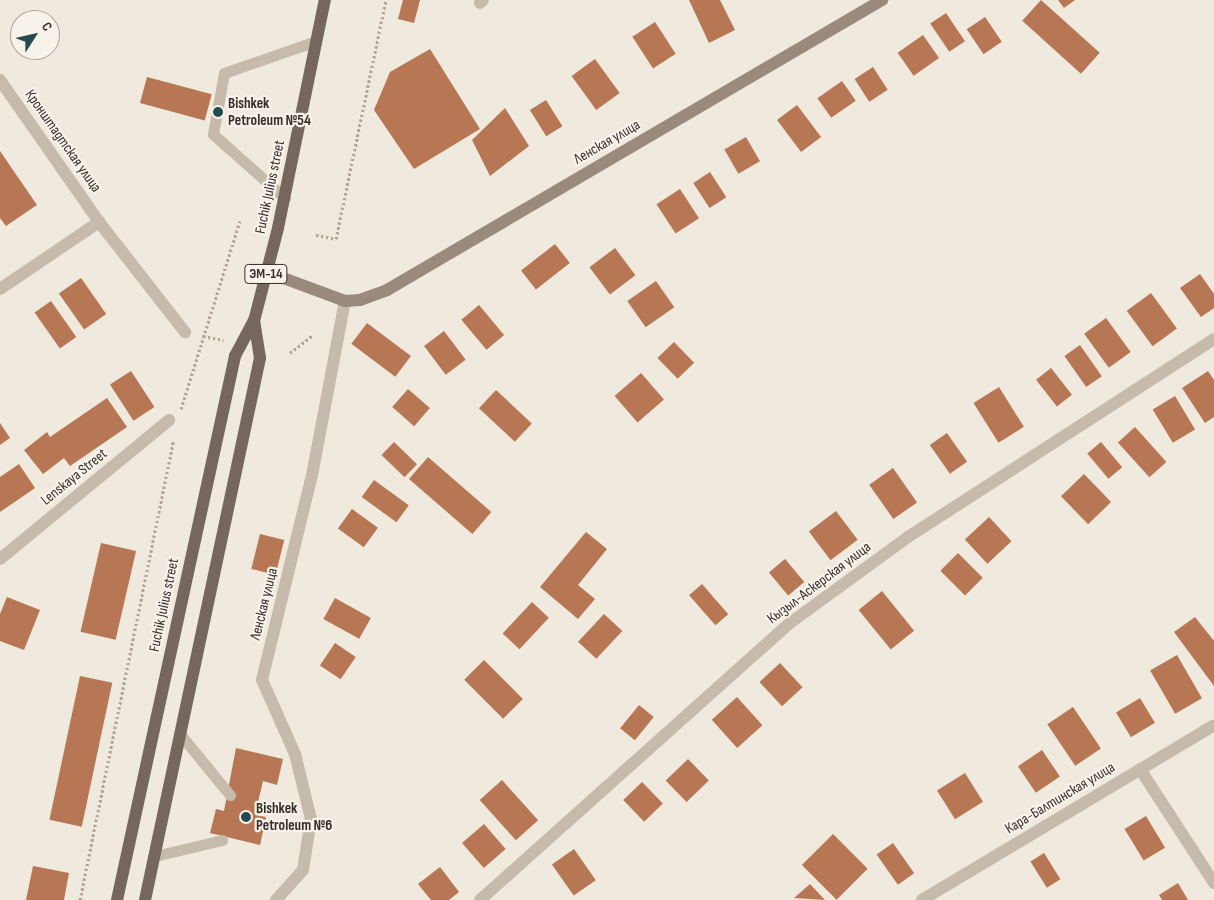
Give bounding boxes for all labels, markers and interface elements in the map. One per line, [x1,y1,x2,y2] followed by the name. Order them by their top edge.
[10,10,60,60] north arrow
[38,19,56,35] text: С
[21,86,105,196] street label: Кронштадтская улица
[228,94,311,129] place label: Bishkek Petroleum №54
[212,106,224,118] marker: Bishkek Petroleum №54
[571,116,643,168] street label: Ленская улица
[251,139,289,235] street label: Fuchik Julius street
[244,262,288,286] road number: ЭМ-14
[37,445,111,509] street label: Lenskaya Street
[764,538,874,628] street label: Кызыл-Аскерская улица
[145,557,183,653] street label: Fuchik Julius street
[246,566,282,642] street label: Ленская улица
[1002,758,1118,838] street label: Кара-Балтинская улица
[256,799,332,834] place label: Bishkek Petroleum №6
[240,811,252,823] marker: Bishkek Petroleum №6

